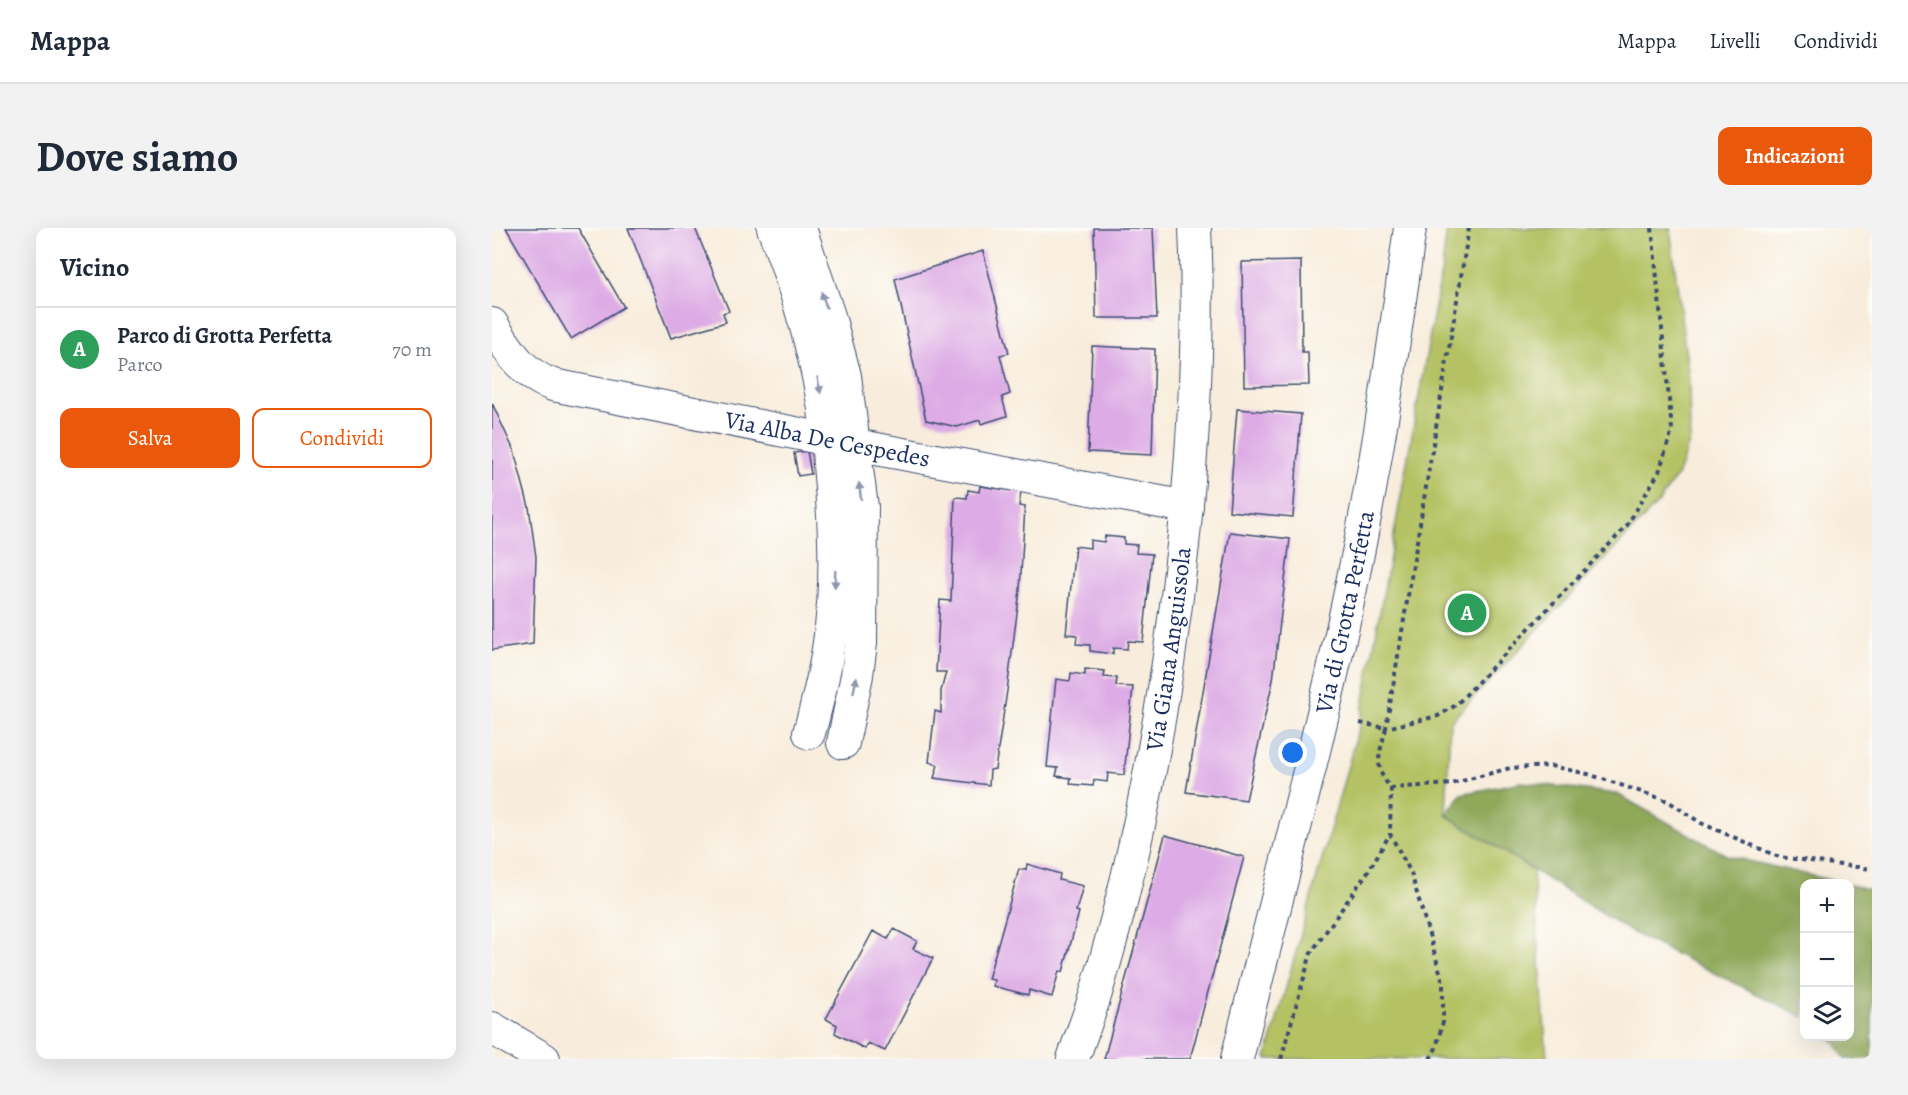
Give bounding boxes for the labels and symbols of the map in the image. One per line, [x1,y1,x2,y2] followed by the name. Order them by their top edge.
[819,291,828,309] one-way arrow
[815,375,824,394] one-way arrow
[721,403,933,475] street label: Via Alba De Cespedes
[855,481,864,500] one-way arrow
[1307,507,1382,717] street label: Via di Grotta Perfetta
[1138,544,1199,755] street label: Via Giana Anguissola
[830,569,839,588] one-way arrow
[1448,590,1486,636] pin: A
[850,676,860,695] one-way arrow
[1278,738,1307,767] your location

